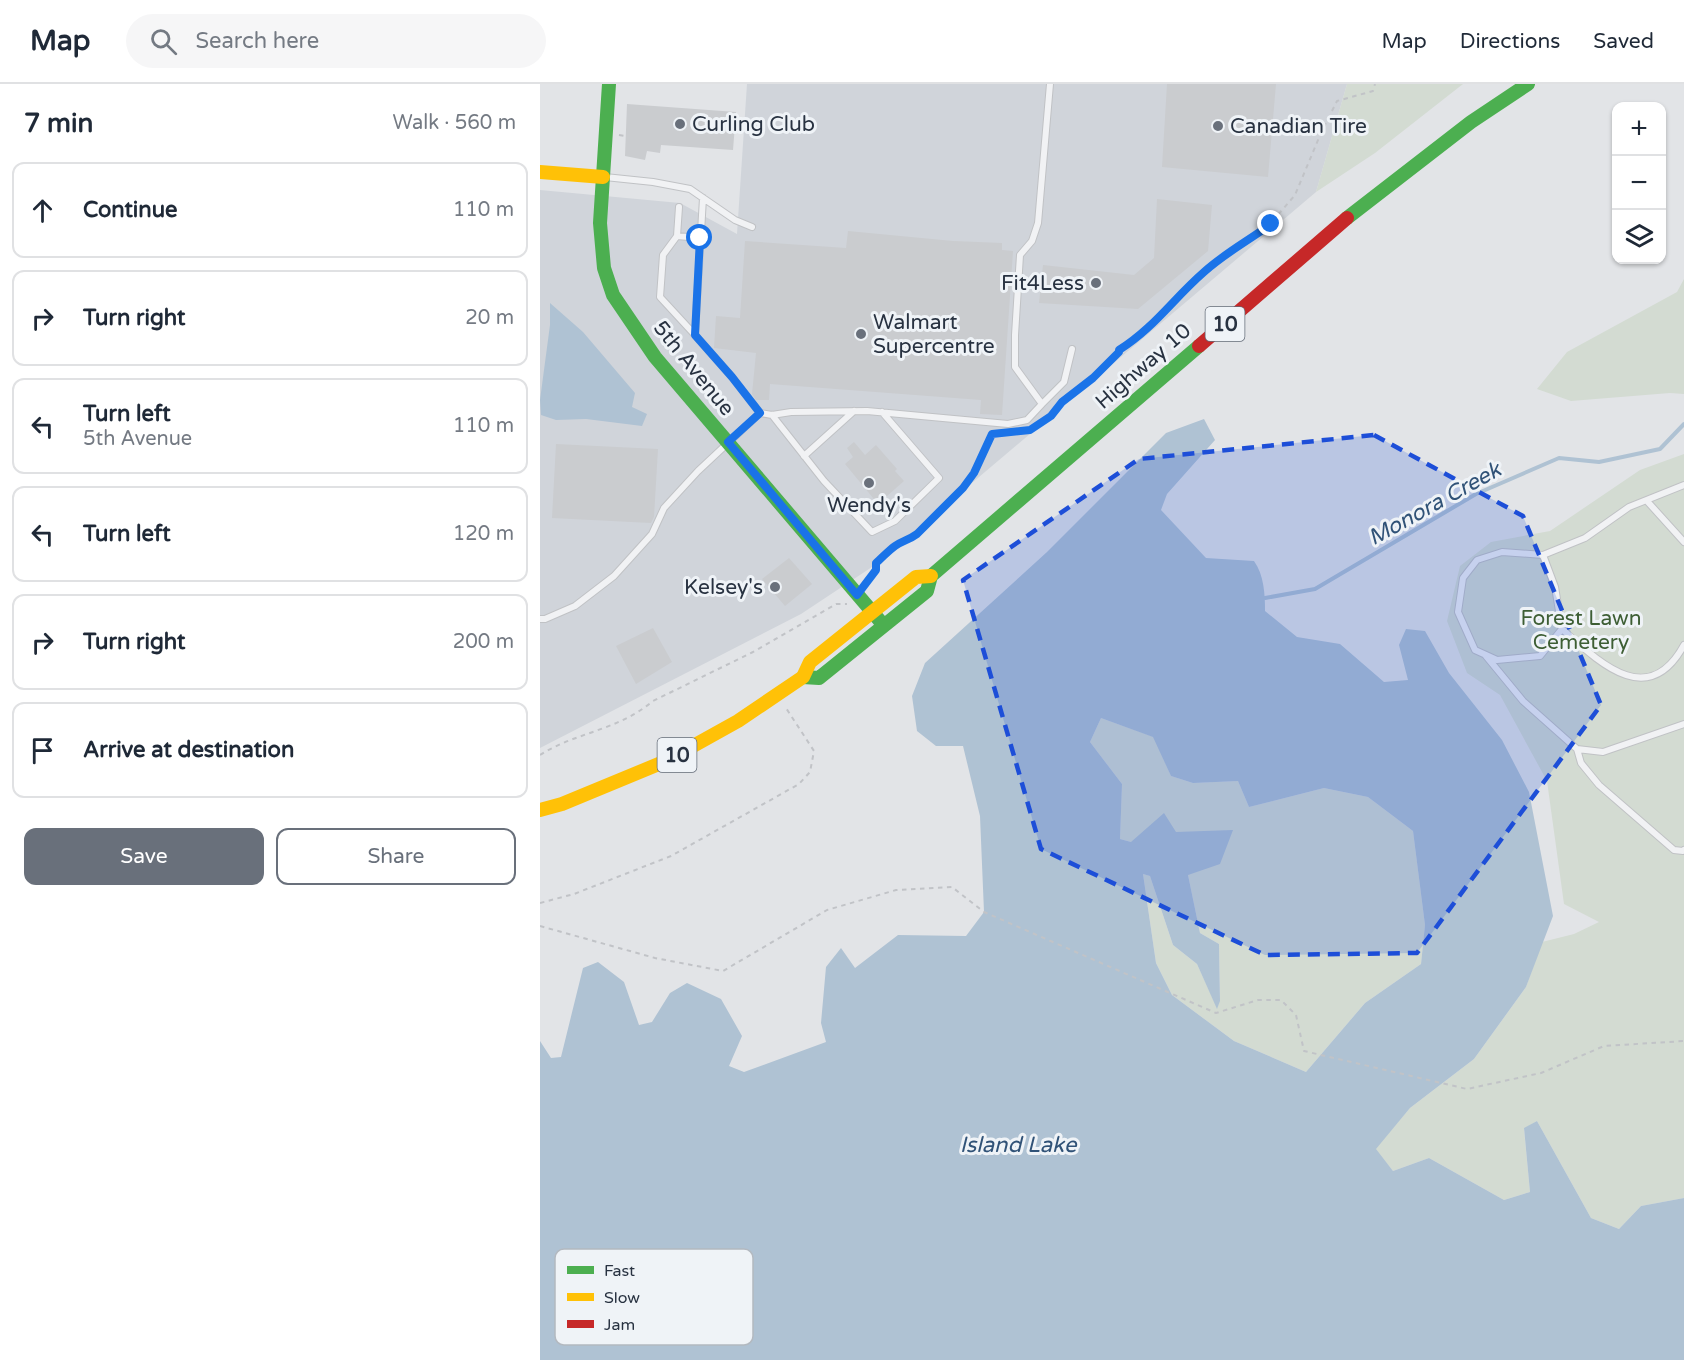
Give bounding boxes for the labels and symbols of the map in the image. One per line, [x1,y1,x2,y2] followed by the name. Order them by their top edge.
[692,112,815,137] place label: Curling Club
[1230,114,1367,139] place label: Canadian Tire
[673,117,687,131] marker: Curling Club
[1211,119,1225,133] marker: Canadian Tire
[1257,210,1283,236] route end
[686,224,712,250] route start
[1001,271,1084,296] place label: Fit4Less
[1089,276,1103,290] marker: Fit4Less
[1206,307,1244,341] road number: 10
[873,310,995,359] place label: Walmart Supercentre
[648,316,739,421] street label: 5th Avenue
[1091,318,1196,415] street label: Highway 10
[854,327,868,341] marker: Walmart Supercentre
[1364,456,1507,551] water label: Monora Creek
[862,476,876,490] marker: Wendy's
[827,493,911,518] place label: Wendy's
[684,575,763,600] place label: Kelsey's
[768,580,782,594] marker: Kelsey's
[1521,606,1641,655] park label: Forest Lawn Cemetery
[658,738,696,772] road number: 10
[960,1132,1078,1158] water label: Island Lake
[555,1249,753,1345] legend
[604,1261,635,1281] text: Fast
[604,1288,640,1308] text: Slow
[604,1315,635,1335] text: Jam

